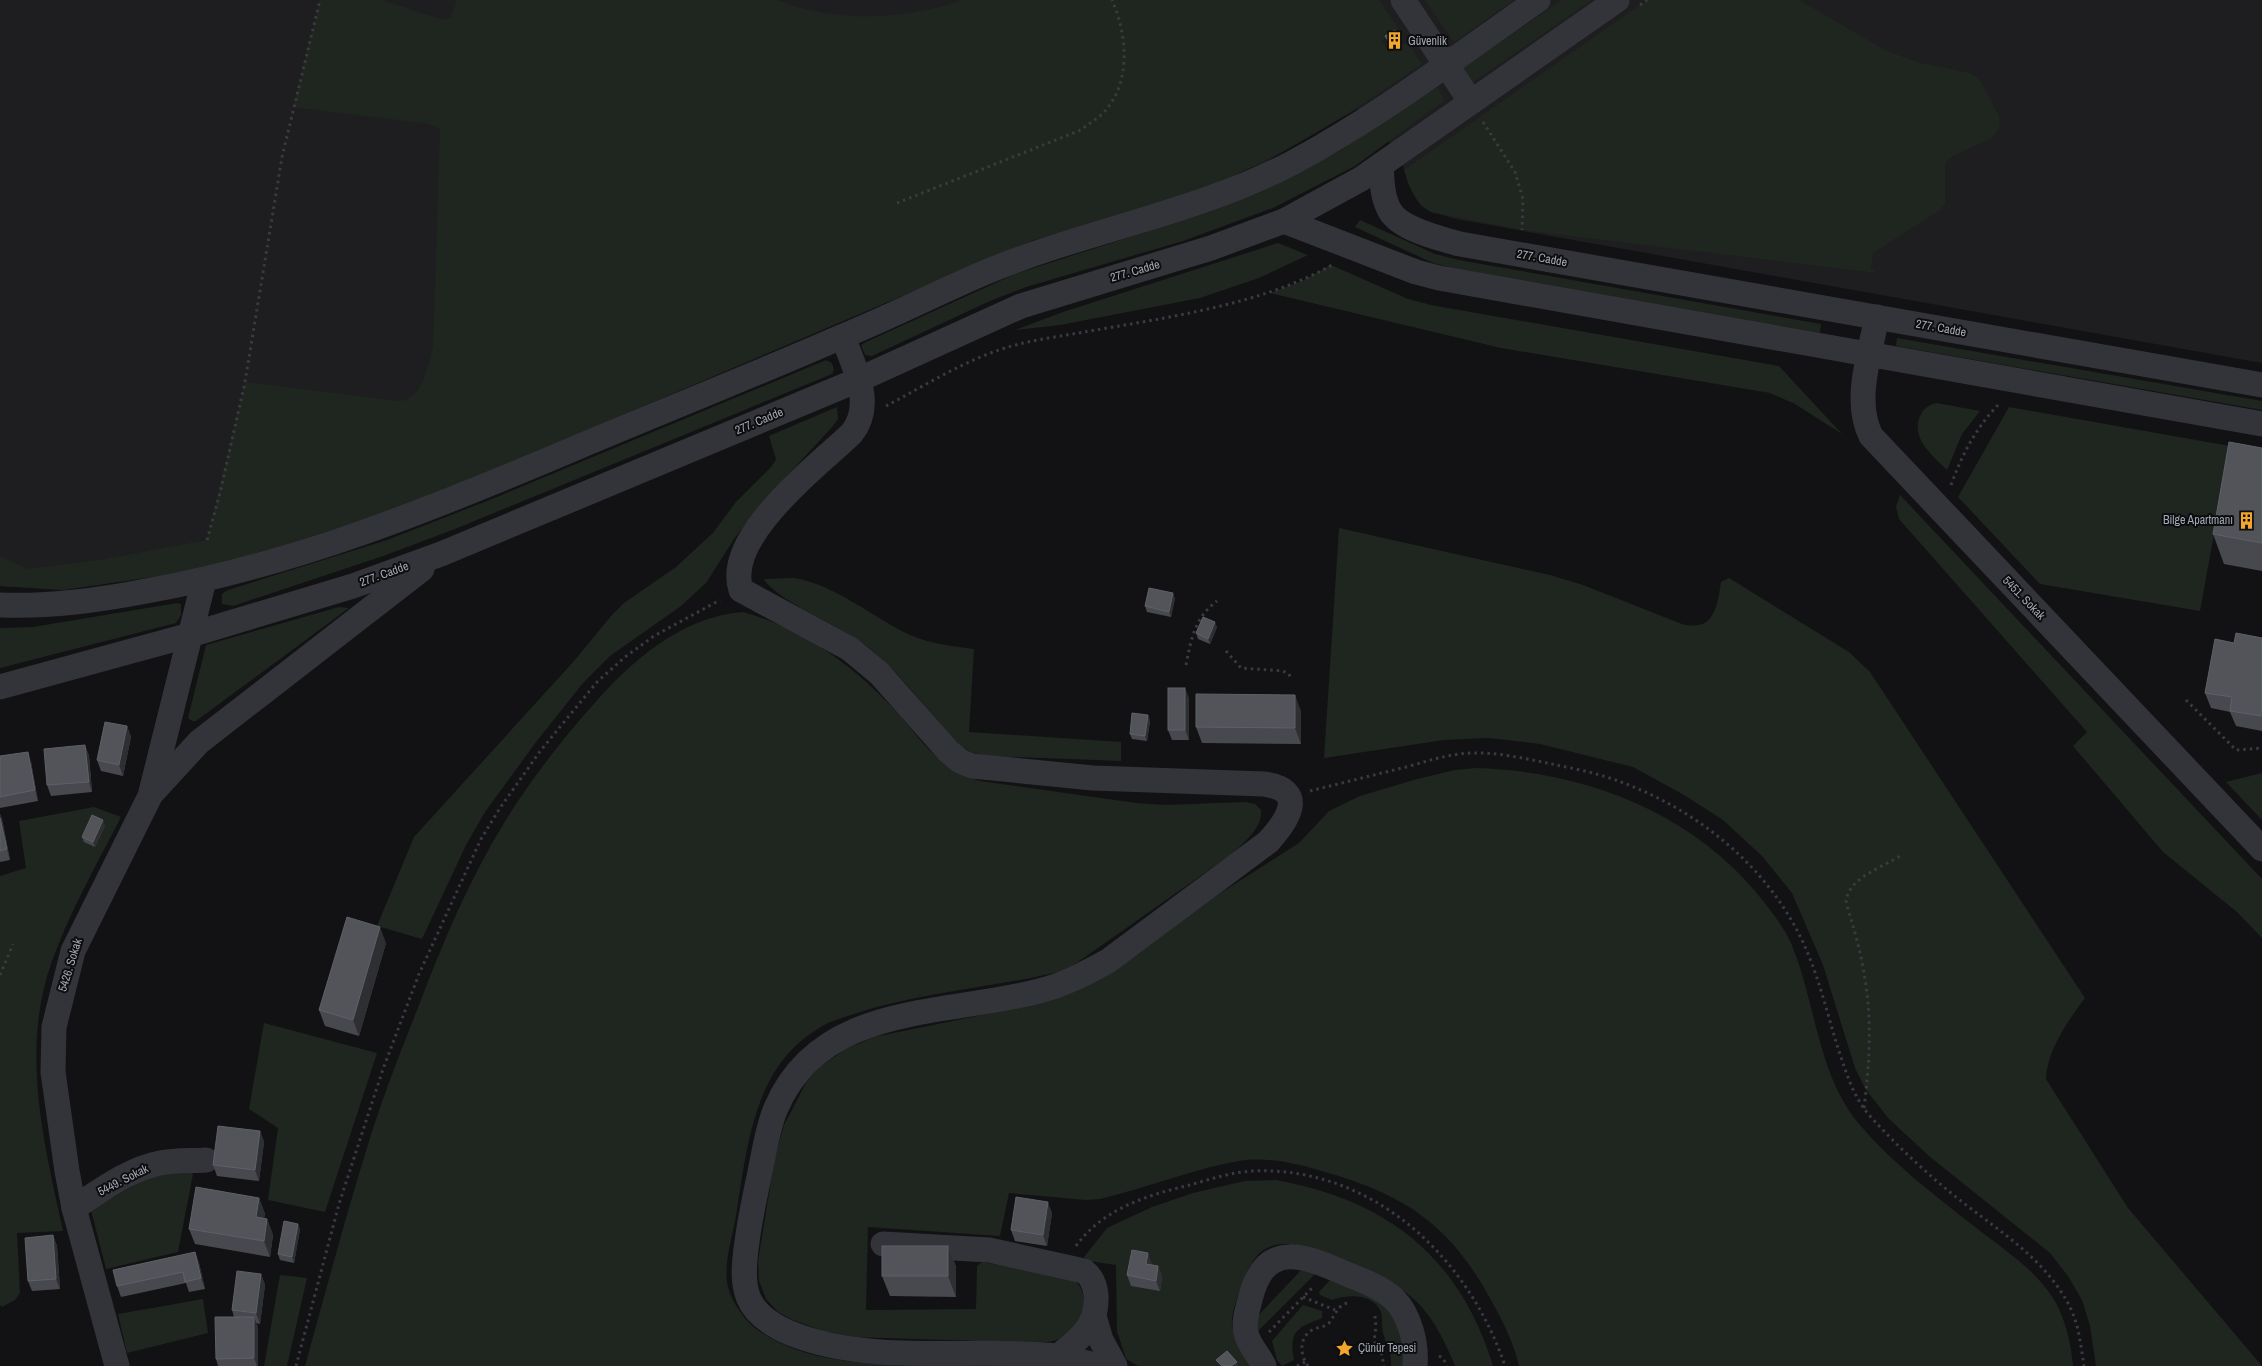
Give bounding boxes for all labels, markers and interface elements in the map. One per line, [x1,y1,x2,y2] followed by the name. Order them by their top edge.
[1384,31,1404,51] building icon: Güvenlik
[1408,33,1447,49] place label: Güvenlik
[1516,246,1568,270] street label: 277. Cadde
[1108,256,1162,286] street label: 277. Cadde
[1915,316,1967,340] street label: 277. Cadde
[732,404,786,438] street label: 277. Cadde
[2237,510,2257,530] building icon: Bilge Apartmanı
[2163,512,2233,528] place label: Bilge Apartmanı
[357,558,411,590] street label: 277. Cadde
[1999,573,2049,623] street label: 5451. Sokak
[54,936,86,994] street label: 5426. Sokak
[95,1160,151,1200] street label: 5449. Sokak
[1334,1338,1354,1358] place icon: Çünür Tepesi
[1358,1340,1416,1356] place label: Çünür Tepesi

